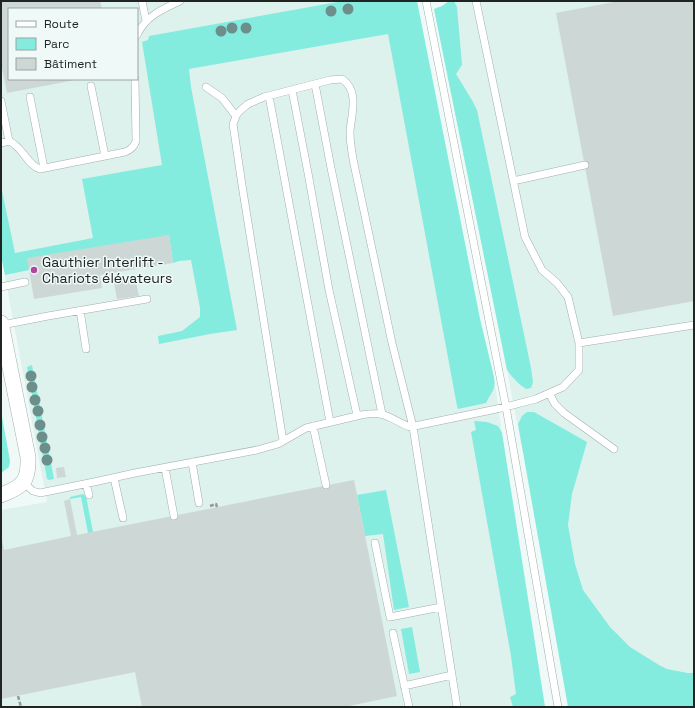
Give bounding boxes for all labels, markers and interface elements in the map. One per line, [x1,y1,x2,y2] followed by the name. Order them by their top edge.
[8,8,138,80] legend
[44,16,79,32] text: Route
[44,36,69,52] text: Parc
[44,56,97,72] text: Bâtiment
[42,253,172,287] place label: Gauthier Interlift - Chariots élévateurs
[29,265,39,275] marker: Gauthier Interlift - Chariots élévateurs

